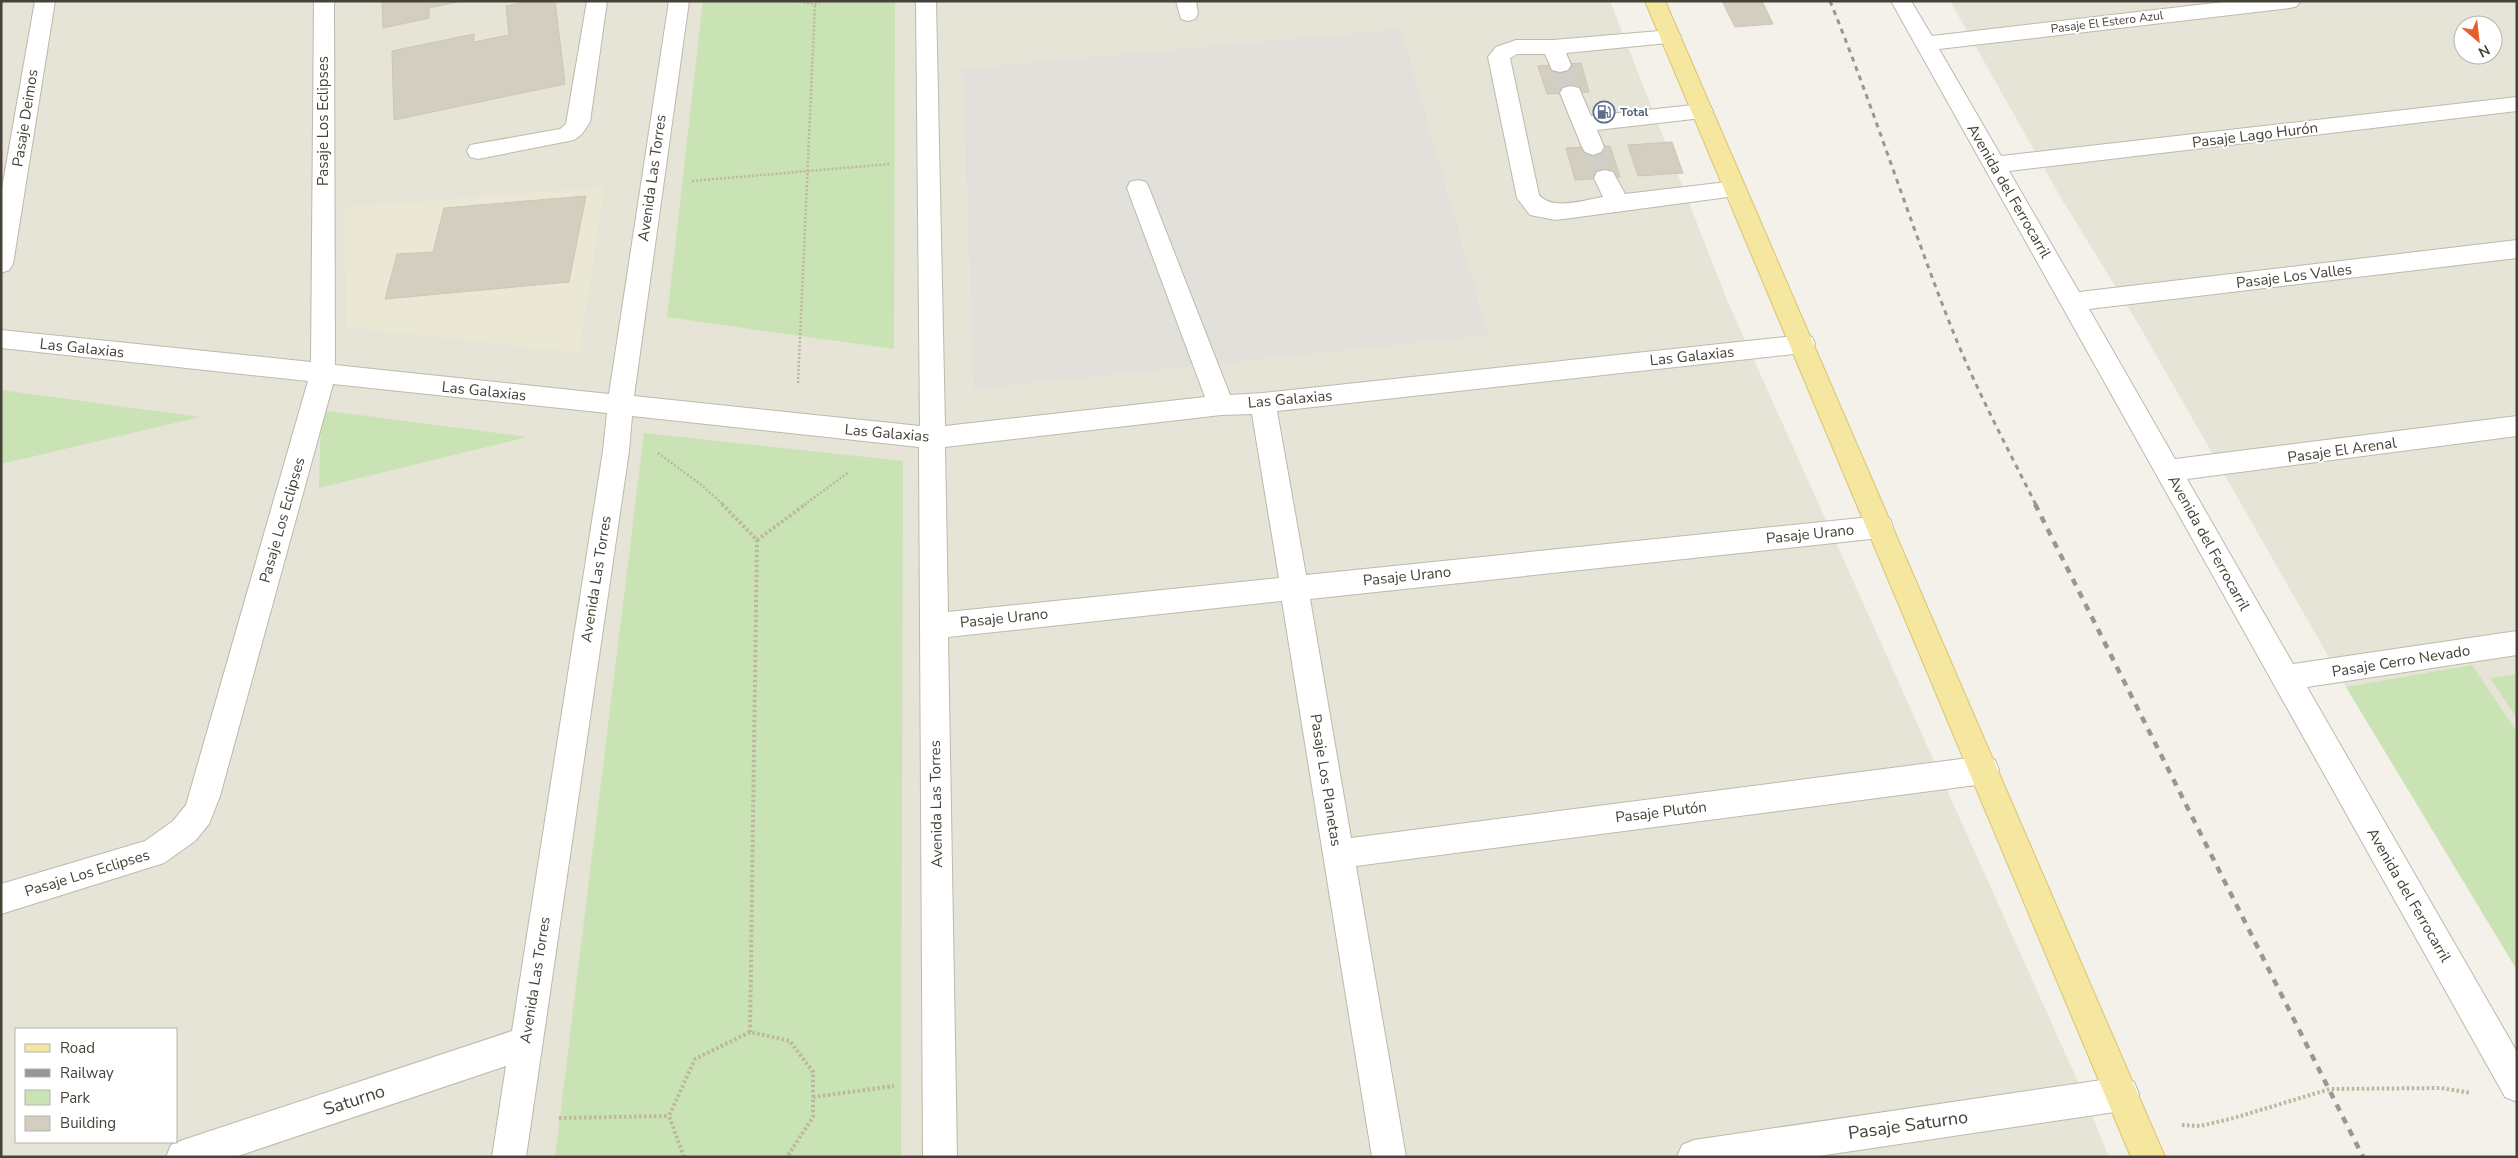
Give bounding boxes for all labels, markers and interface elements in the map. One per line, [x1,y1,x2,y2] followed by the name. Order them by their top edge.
[2050,7,2165,37] street label: Pasaje El Estero Azul
[2453,15,2503,65] north arrow
[2475,40,2493,62] text: N
[313,56,333,186] street label: Pasaje Los Eclipses
[7,68,43,168] street label: Pasaje Deimos
[1592,100,1616,124] fuel station icon: Total
[1620,104,1649,120] place label: Total
[633,113,671,243] street label: Avenida Las Torres
[2191,117,2319,153] street label: Pasaje Lago Hurón
[1962,120,2056,262] street label: Avenida del Ferrocarril
[2235,259,2353,293] street label: Pasaje Los Valles
[39,334,125,362] street label: Las Galaxias
[1649,342,1735,370] street label: Las Galaxias
[441,377,527,405] street label: Las Galaxias
[1247,385,1333,413] street label: Las Galaxias
[844,419,930,447] street label: Las Galaxias
[2286,432,2398,468] street label: Pasaje El Arenal
[254,455,310,585] street label: Pasaje Los Eclipses
[2163,472,2255,615] street label: Avenida del Ferrocarril
[576,514,616,644] street label: Avenida Las Torres
[1765,519,1855,549] street label: Pasaje Urano
[1362,561,1452,591] street label: Pasaje Urano
[959,603,1049,633] street label: Pasaje Urano
[2330,640,2472,682] street label: Pasaje Cerro Nevado
[1306,712,1346,848] street label: Pasaje Los Planetas
[925,740,947,868] street label: Avenida Las Torres
[1614,796,1708,828] street label: Pasaje Plutón
[2362,824,2456,966] street label: Avenida del Ferrocarril
[22,844,152,902] street label: Pasaje Los Eclipses
[515,915,555,1045] street label: Avenida Las Torres
[15,1028,178,1143] legend
[60,1038,95,1058] text: Road
[60,1063,114,1083] text: Railway
[320,1079,388,1121] street label: Saturno
[60,1088,90,1108] text: Park
[1846,1105,1970,1145] street label: Pasaje Saturno
[60,1113,116,1133] text: Building

